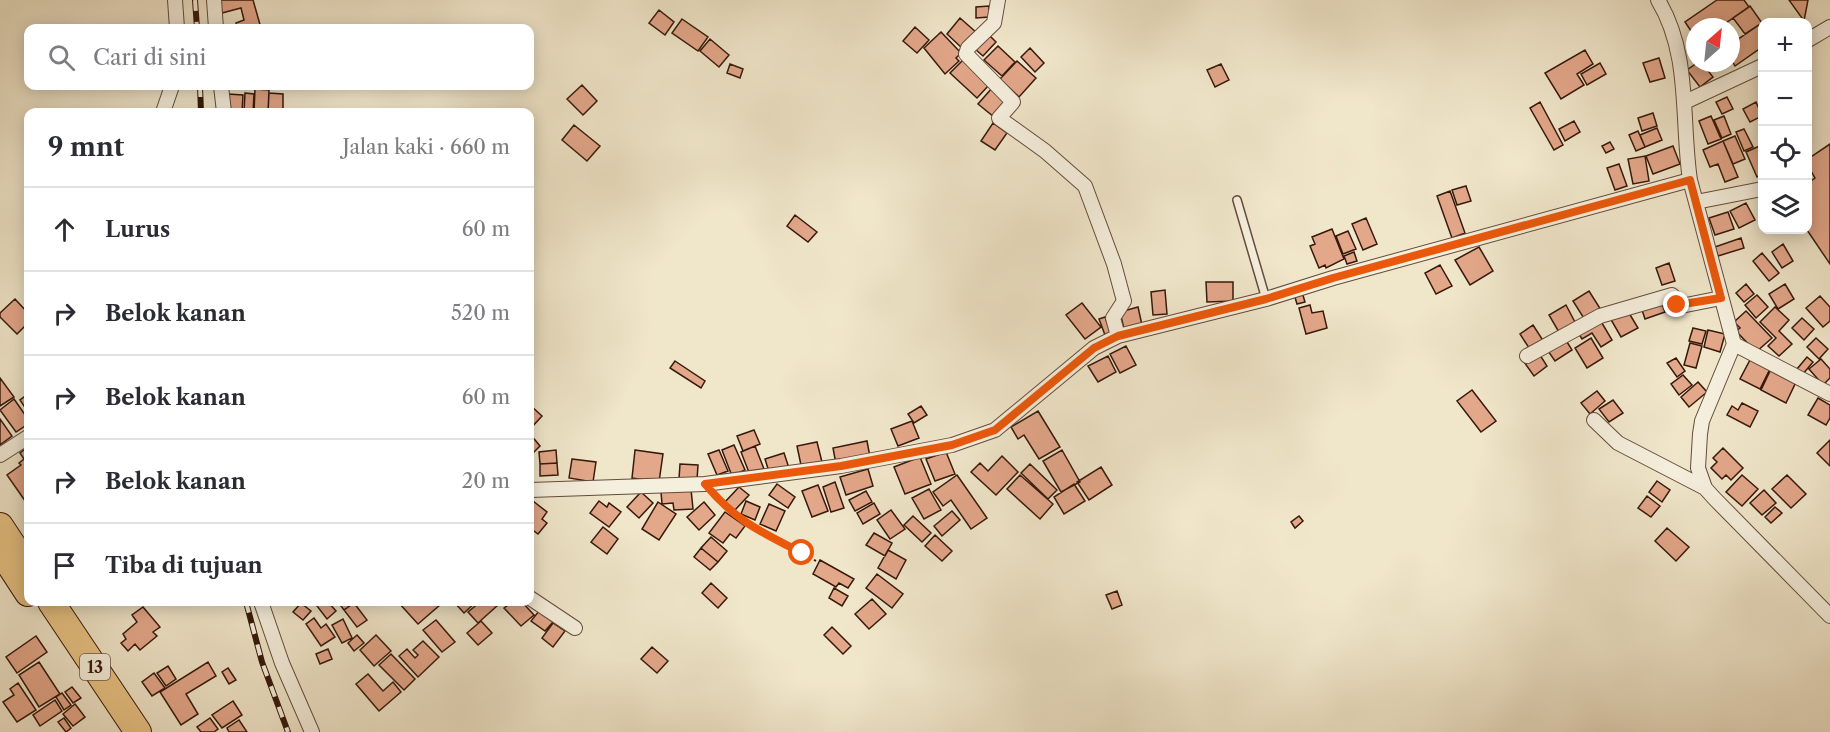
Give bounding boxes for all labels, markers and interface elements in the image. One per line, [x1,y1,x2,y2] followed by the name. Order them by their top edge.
[1686,18,1740,72] north arrow
[1758,18,1812,234] map controls
[1758,18,1812,72] button: +
[24,24,534,90] search box
[45,41,78,74] icon: search
[93,44,206,71] text: Cari di sini
[1758,72,1812,126] button: −
[1758,126,1812,180] button: locate
[48,131,124,163] text: 9 mnt
[343,135,510,159] text: Jalan kaki · 660 m
[1758,180,1812,234] button: layers
[48,213,81,246] icon: ahead
[105,216,170,243] text: Lurus
[462,217,510,241] text: 60 m
[1663,291,1689,317] route end
[48,297,81,330] icon: right
[105,300,246,327] text: Belok kanan
[451,301,510,325] text: 520 m
[48,381,81,414] icon: right
[105,384,246,411] text: Belok kanan
[462,385,510,409] text: 60 m
[48,465,81,498] icon: right
[105,468,246,495] text: Belok kanan
[462,469,510,493] text: 20 m
[788,539,814,565] route start
[48,549,81,582] icon: arrive
[105,552,263,579] text: Tiba di tujuan
[80,654,110,680] road number: 13

